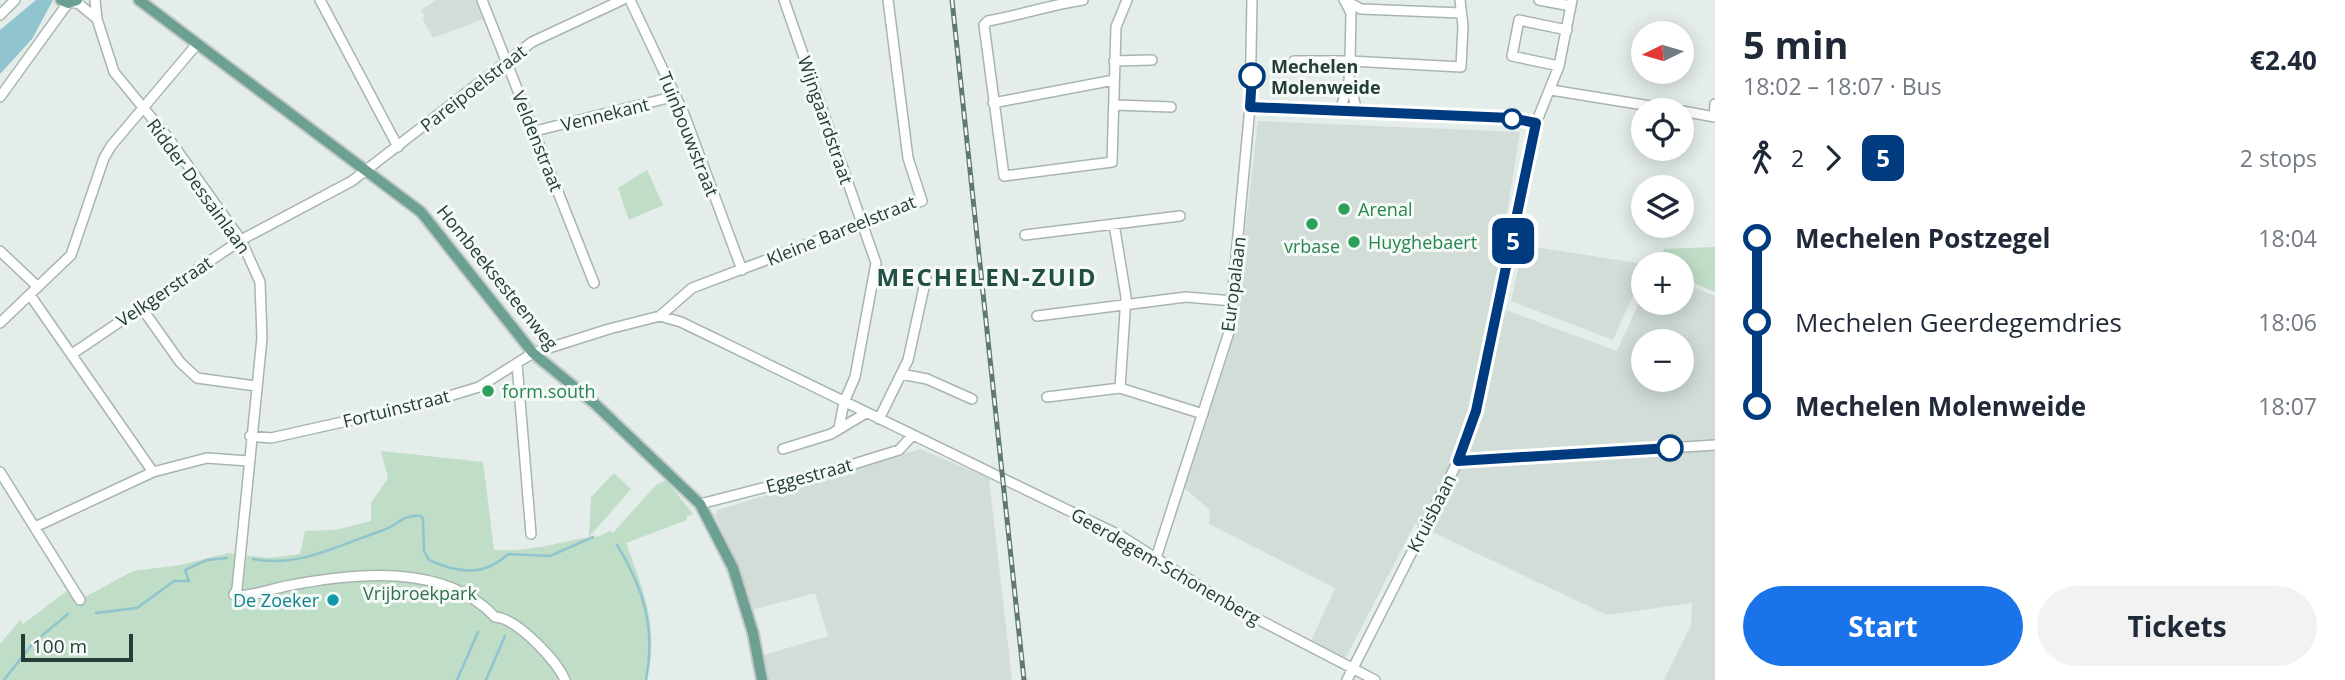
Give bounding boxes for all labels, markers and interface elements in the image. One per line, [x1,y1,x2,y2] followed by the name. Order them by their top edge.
[1743,18,1848,70] text: 5 min
[1631,21,1694,84] north arrow
[1631,21,1694,392] map controls
[415,39,531,137] street label: Pareipoelstraat
[2250,42,2317,78] text: €2.40
[793,53,859,187] street label: Wijngaardstraat
[1271,54,1381,99] place label: Mechelen Molenweide
[1239,63,1265,89] marker: Mechelen Molenweide
[653,68,725,200] street label: Tuinbouwstraat
[1743,70,1942,102] text: 18:02 – 18:07 · Bus
[507,87,569,195] street label: Veldenstraat
[558,91,652,137] street label: Vennekant
[1631,98,1694,161] button: locate
[1502,109,1522,129] unlabelled marker
[142,114,256,258] street label: Ridder Dessainlaan
[1743,139,1781,177] icon: walk
[1814,139,1852,177] icon: forward
[1876,141,1890,174] text: 5
[1791,142,1804,174] text: 2
[2240,142,2317,174] text: 2 stops
[1631,175,1694,238] button: layers
[763,189,919,271] street label: Kleine Bareelstraat
[1358,197,1412,221] place label: Arenal
[432,199,564,355] street label: Hombeeksesteenweg
[1336,201,1352,217] marker: Arenal
[1304,216,1320,232] marker: vrbase
[1490,218,1536,264] line badge: 5
[1795,220,2051,256] text: Mechelen Postzegel
[2258,222,2317,254] text: 18:04
[1506,224,1520,257] text: 5
[1368,230,1477,254] place label: Huyghebaert
[1284,234,1340,258] place label: vrbase
[1346,234,1362,250] marker: Huyghebaert
[1215,235,1251,333] street label: Europalaan
[111,250,217,332] street label: Velkgerstraat
[1631,252,1694,315] button: +
[876,260,1098,293] district label: MECHELEN-ZUID
[1795,304,2122,340] text: Mechelen Geerdegemdries
[2258,306,2317,338] text: 18:06
[1631,329,1694,392] button: −
[502,379,596,403] place label: form.south
[340,383,452,433] street label: Fortuinstraat
[480,383,496,399] marker: form.south
[1795,388,2086,424] text: Mechelen Molenweide
[2258,390,2317,422] text: 18:07
[1657,435,1683,461] unlabelled marker
[763,452,855,498] street label: Eggestraat
[1401,470,1461,556] street label: Kruisbaan
[1067,502,1265,630] street label: Geerdegem-Schonenberg
[363,581,477,605] park label: Vrijbroekpark
[1743,586,2023,666] button: Start
[2037,586,2317,666] button: Tickets
[233,588,320,612] place label: De Zoeker
[325,592,341,608] marker: De Zoeker
[21,631,133,663] scale bar
[32,633,87,659] text: 100 m

